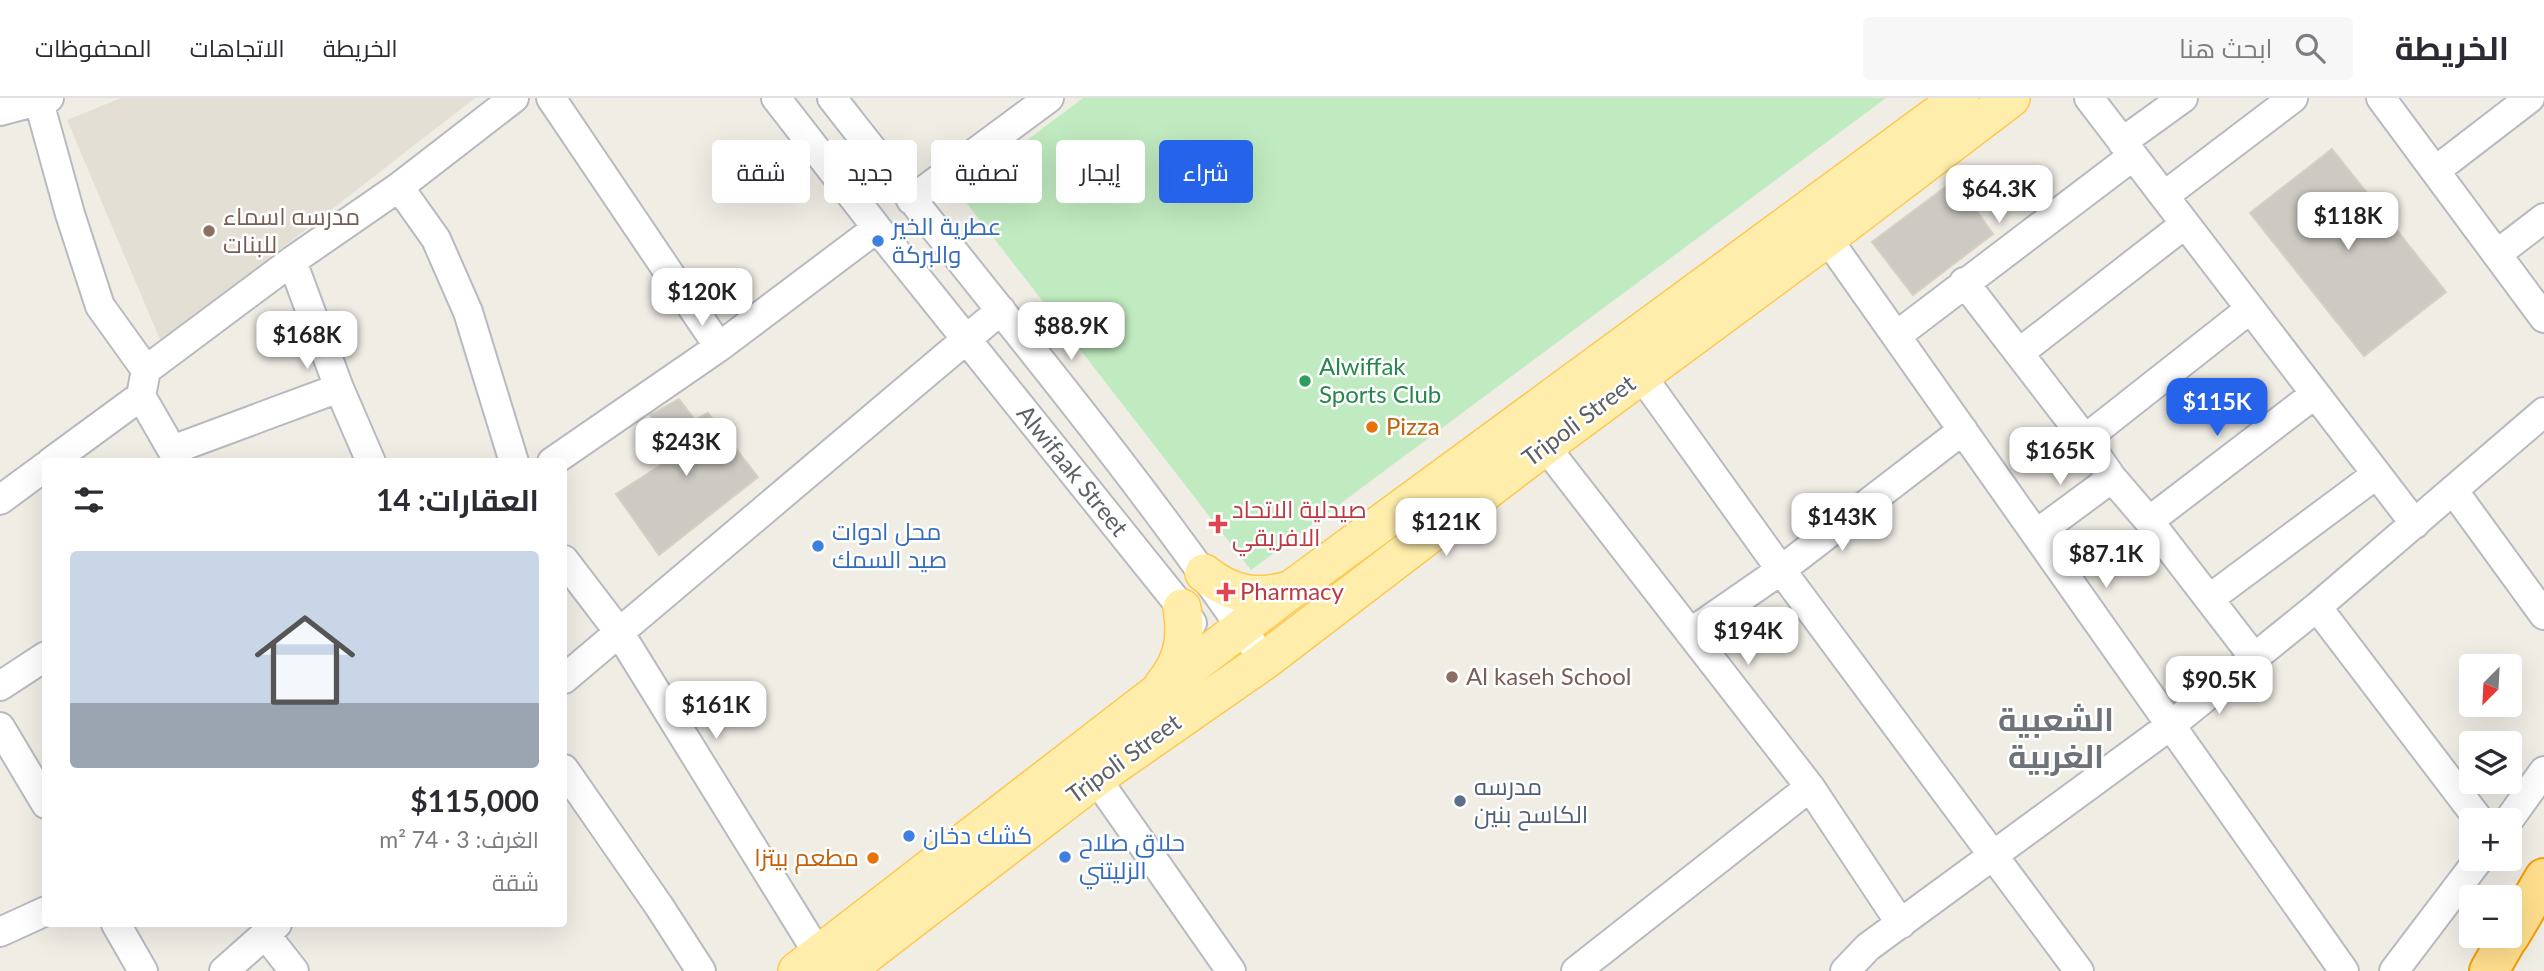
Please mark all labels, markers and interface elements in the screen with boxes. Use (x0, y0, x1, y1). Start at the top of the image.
search box (1863, 17, 2353, 80)
text: الخريطة (2395, 27, 2509, 67)
icon: search (2291, 29, 2329, 67)
text: ابحث هنا (2179, 32, 2273, 64)
text: المحفوظات (35, 33, 152, 62)
text: الاتجاهات (190, 33, 285, 62)
text: الخريطة (323, 33, 398, 62)
chip: شقة (712, 140, 810, 203)
chip: جديد (824, 140, 917, 203)
chip: تصفية (931, 140, 1042, 203)
chip: إيجار (1056, 140, 1145, 203)
chip: شراء (1159, 140, 1253, 203)
pin: $64.3K (1942, 166, 2056, 225)
text: $64.3K (1962, 174, 2036, 202)
pin: $118K (2299, 192, 2397, 252)
place label: مدرسه اسماء للبنات (223, 201, 360, 258)
text: $118K (2313, 201, 2383, 229)
place label: عطرية الخير والبركة (890, 211, 1002, 268)
marker: مدرسه اسماء للبنات (201, 223, 217, 239)
marker: عطرية الخير والبركة (870, 233, 886, 249)
pin: $120K (653, 268, 751, 328)
text: $120K (667, 277, 737, 305)
pin: $88.9K (1014, 302, 1128, 362)
text: $88.9K (1034, 311, 1108, 339)
pin: $168K (258, 312, 356, 371)
text: $168K (272, 320, 342, 348)
place label: Alwiffak Sports Club (1319, 351, 1441, 408)
street label: Tripoli Street (1516, 368, 1641, 472)
marker: Alwiffak Sports Club (1297, 373, 1313, 389)
pin: $115K (2168, 378, 2266, 438)
text: $115K (2182, 387, 2252, 415)
street label: Alwifaak Street (1011, 399, 1135, 542)
place label: Pizza (1386, 411, 1440, 440)
pin: $243K (637, 418, 735, 478)
marker: Pizza (1364, 419, 1380, 435)
text: $243K (651, 427, 721, 455)
pin: $165K (2011, 428, 2109, 487)
text: $165K (2025, 436, 2095, 464)
icon: filters (70, 481, 108, 519)
text: العقارات: 14 (376, 481, 539, 517)
place label: صيدلية الاتحاد الافريقي (1232, 494, 1367, 557)
pin: $143K (1793, 494, 1891, 553)
pin: $121K (1397, 498, 1495, 558)
text: $143K (1807, 502, 1877, 530)
text: $121K (1411, 507, 1481, 535)
place label: محل ادوات صيد السمك (832, 516, 947, 573)
marker: صيدلية الاتحاد الافريقي (1210, 516, 1226, 532)
pin: $87.1K (2049, 531, 2163, 590)
marker: محل ادوات صيد السمك (810, 538, 826, 554)
text: $87.1K (2069, 539, 2143, 567)
place label: Pharmacy (1240, 576, 1345, 605)
marker: Pharmacy (1218, 584, 1234, 600)
icon: home (242, 597, 368, 723)
pin: $194K (1699, 608, 1797, 667)
text: $194K (1713, 616, 1783, 644)
north arrow (2459, 654, 2522, 718)
map controls (2459, 654, 2522, 948)
pin: $90.5K (2162, 656, 2276, 716)
place label: Al kaseh School (1466, 661, 1631, 690)
text: $90.5K (2182, 665, 2256, 693)
marker: Al kaseh School (1444, 669, 1460, 685)
pin: $161K (667, 682, 765, 741)
text: $161K (681, 690, 751, 718)
district label: الشعبية الغربية (1998, 699, 2114, 776)
street label: Tripoli Street (1060, 706, 1186, 809)
button: layers (2459, 731, 2522, 794)
place label: مدرسه الكاسح بنين (1474, 771, 1588, 831)
text: $115,000 (410, 782, 539, 818)
marker: مدرسه الكاسح بنين (1452, 793, 1468, 809)
button: + (2459, 808, 2522, 871)
place label: كشك دخان (923, 820, 1032, 850)
text: الغرف: 3 · 74 m² (379, 825, 539, 853)
place label: حلاق صلاح الزليتني (1079, 827, 1185, 890)
marker: كشك دخان (901, 828, 917, 844)
place label: مطعم بيتزا (754, 842, 859, 874)
marker: حلاق صلاح الزليتني (1057, 849, 1073, 865)
marker: مطعم بيتزا (865, 850, 881, 866)
text: شقة (492, 868, 539, 896)
button: − (2459, 885, 2522, 948)

